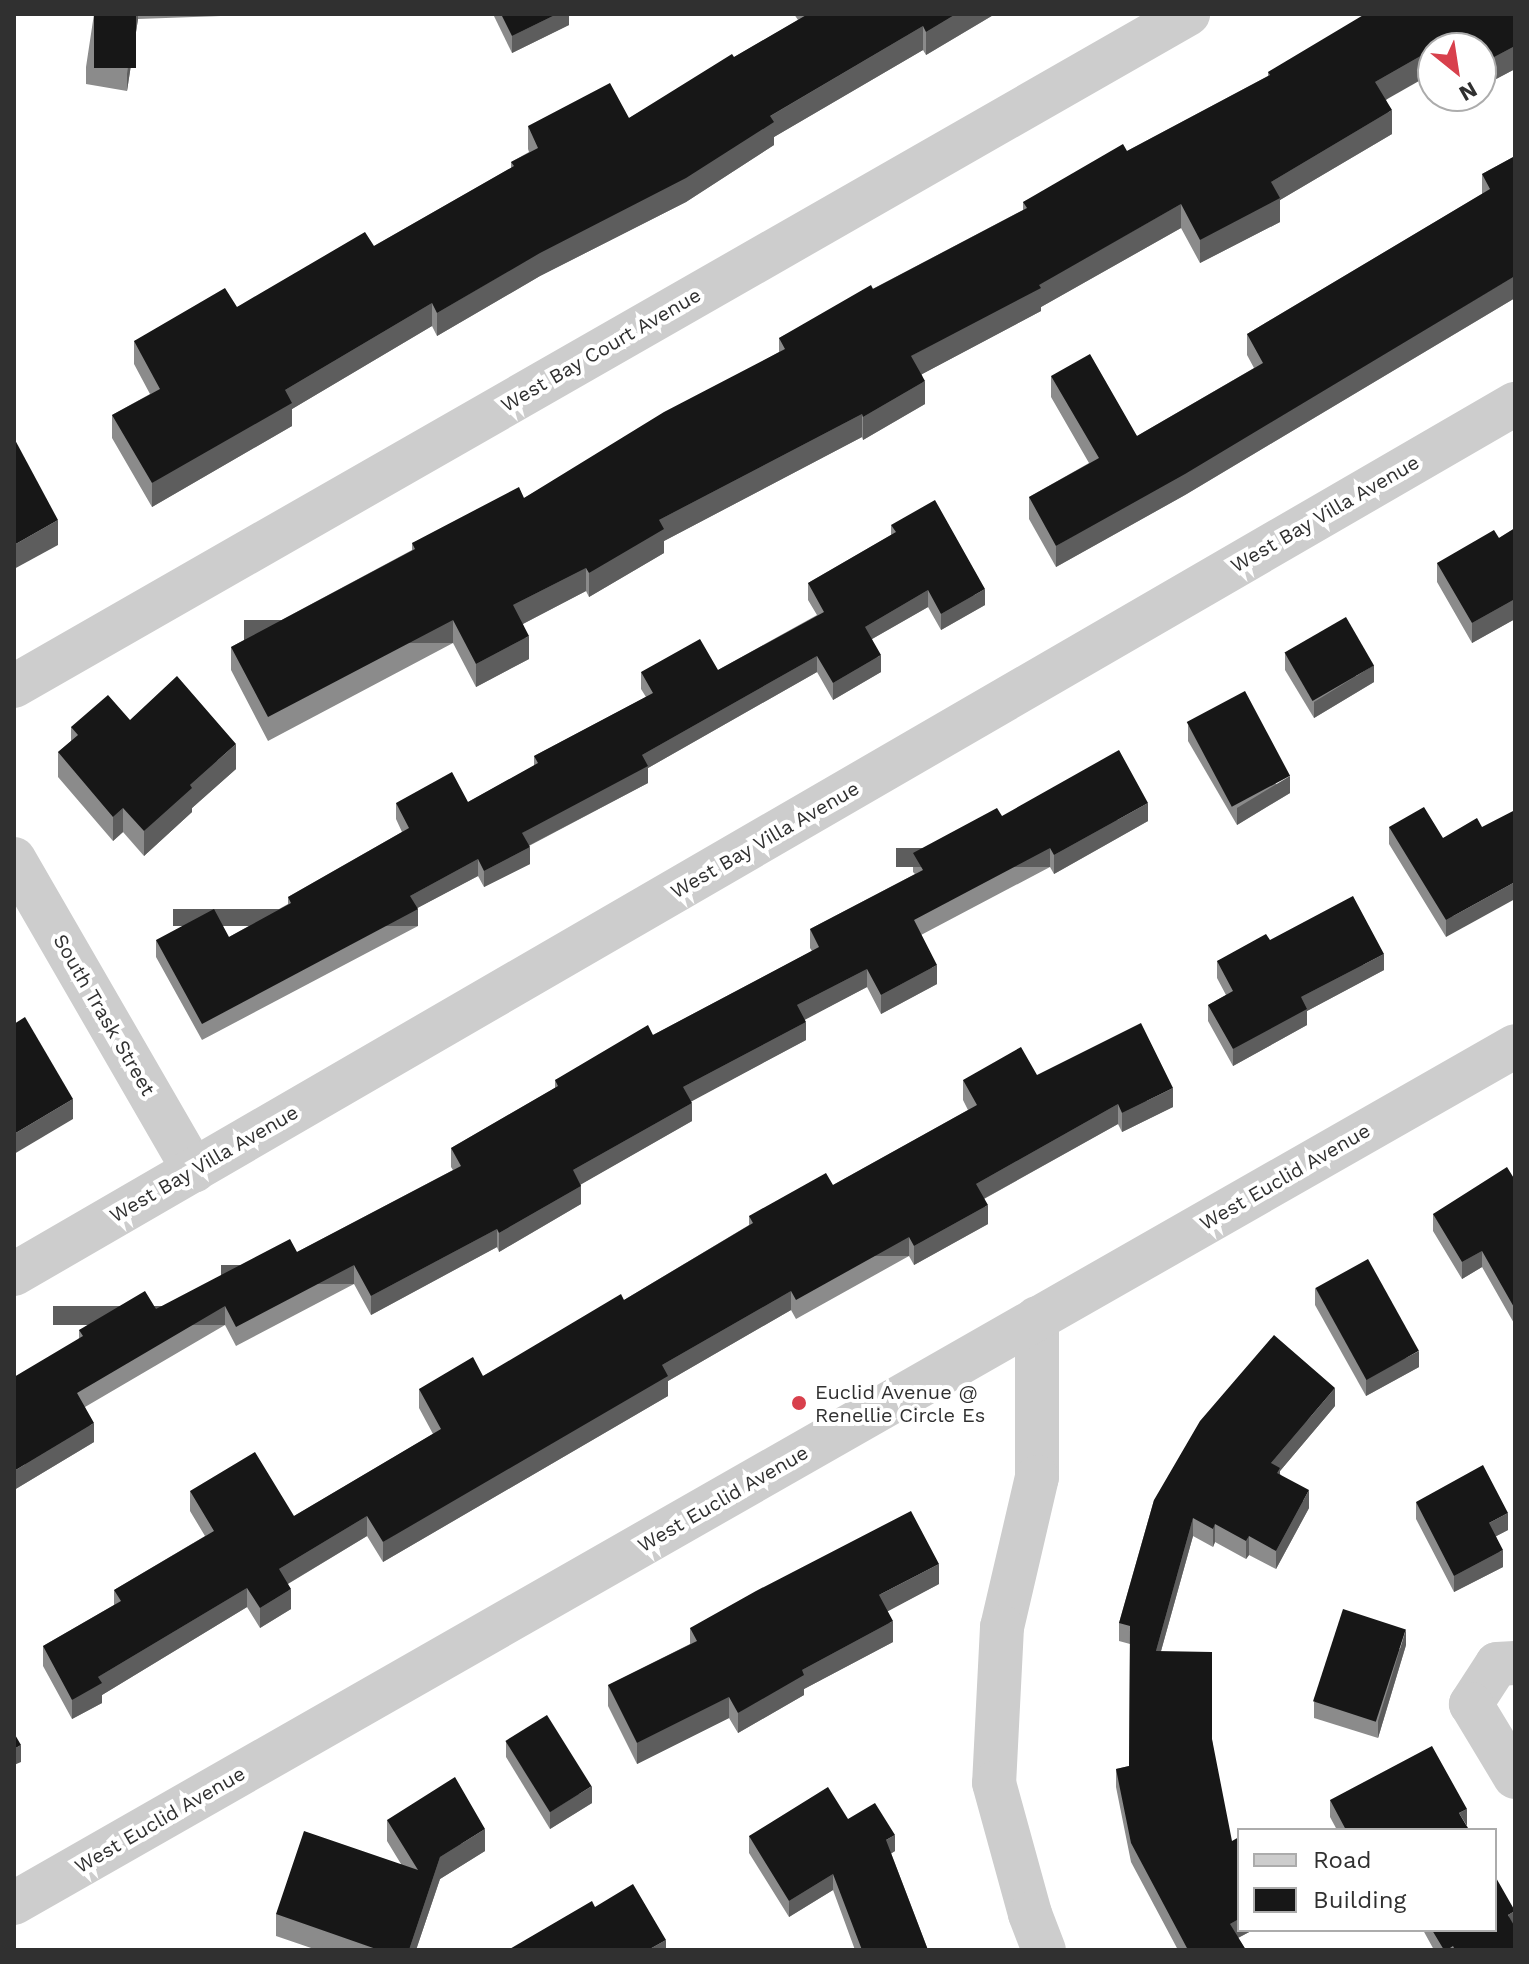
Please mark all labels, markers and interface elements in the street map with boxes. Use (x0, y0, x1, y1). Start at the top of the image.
north arrow (1417, 32, 1497, 112)
text: N (1455, 77, 1482, 106)
street label: West Bay Court Avenue (496, 283, 706, 417)
street label: West Bay Villa Avenue (1225, 450, 1425, 578)
street label: West Bay Villa Avenue (665, 776, 865, 904)
street label: South Trask Street (48, 930, 160, 1100)
street label: West Bay Villa Avenue (104, 1100, 304, 1228)
street label: West Euclid Avenue (1195, 1118, 1375, 1236)
place label: Euclid Avenue @ Renellie Circle Es (815, 1380, 985, 1427)
marker: Euclid Avenue @ Renellie Circle Es (790, 1394, 808, 1412)
street label: West Euclid Avenue (633, 1440, 813, 1558)
street label: West Euclid Avenue (70, 1761, 250, 1879)
legend (1237, 1828, 1497, 1932)
text: Road (1313, 1846, 1372, 1874)
text: Building (1313, 1886, 1406, 1914)

